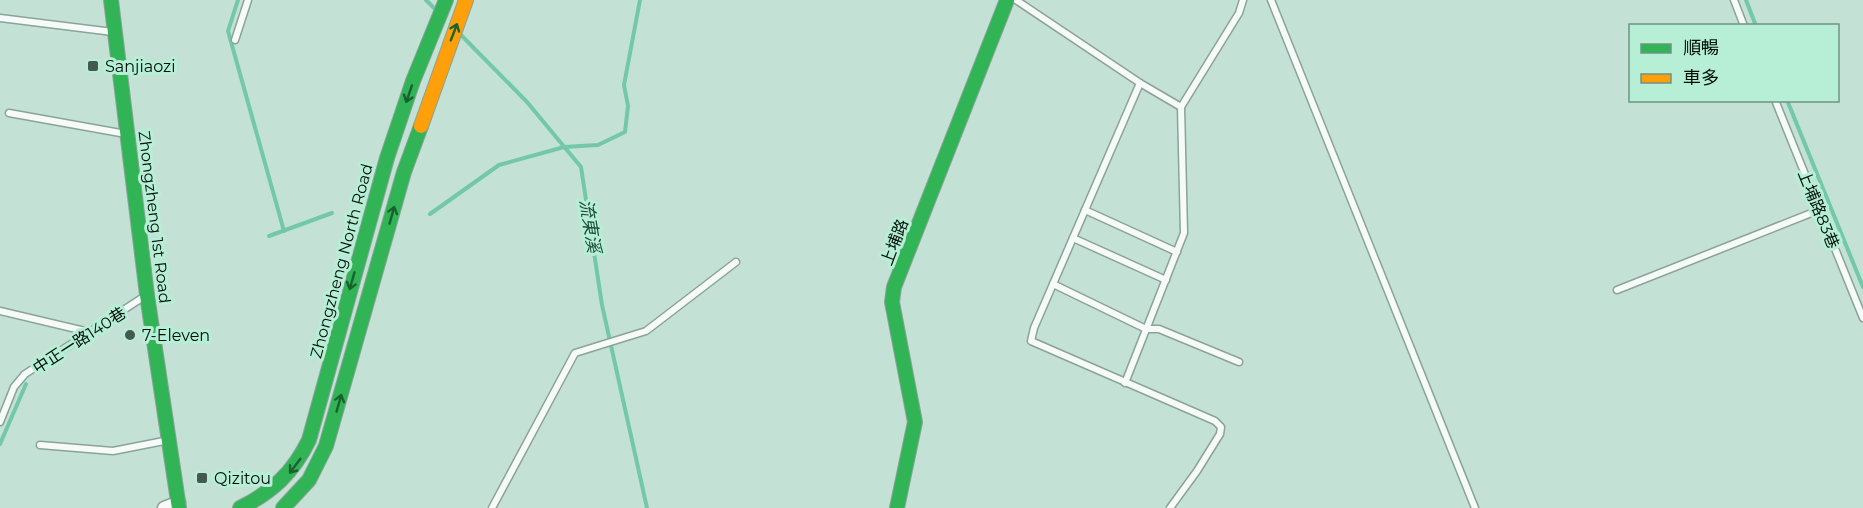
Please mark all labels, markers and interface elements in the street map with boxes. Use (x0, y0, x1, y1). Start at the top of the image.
one-way arrow (449, 23, 460, 42)
legend (1629, 24, 1839, 102)
text: 順暢 (1683, 37, 1719, 59)
place label: Sanjiaozi (105, 57, 176, 76)
marker: Sanjiaozi (86, 59, 100, 73)
text: 車多 (1683, 67, 1719, 89)
one-way arrow (402, 84, 413, 103)
street label: Zhongzheng 1st Road (134, 130, 175, 304)
street label: Zhongzheng North Road (306, 162, 377, 361)
street label: 上埔路83巷 (1794, 167, 1843, 251)
water label: 流東溪 (575, 198, 606, 257)
one-way arrow (387, 206, 398, 225)
street label: 上埔路 (877, 216, 912, 268)
one-way arrow (346, 271, 357, 290)
street label: 中正一路140巷 (29, 303, 129, 378)
place label: 7-Eleven (142, 326, 210, 345)
marker: 7-Eleven (123, 328, 137, 342)
one-way arrow (334, 394, 345, 413)
one-way arrow (289, 458, 302, 474)
place label: Qizitou (214, 469, 271, 488)
marker: Qizitou (195, 471, 209, 485)

